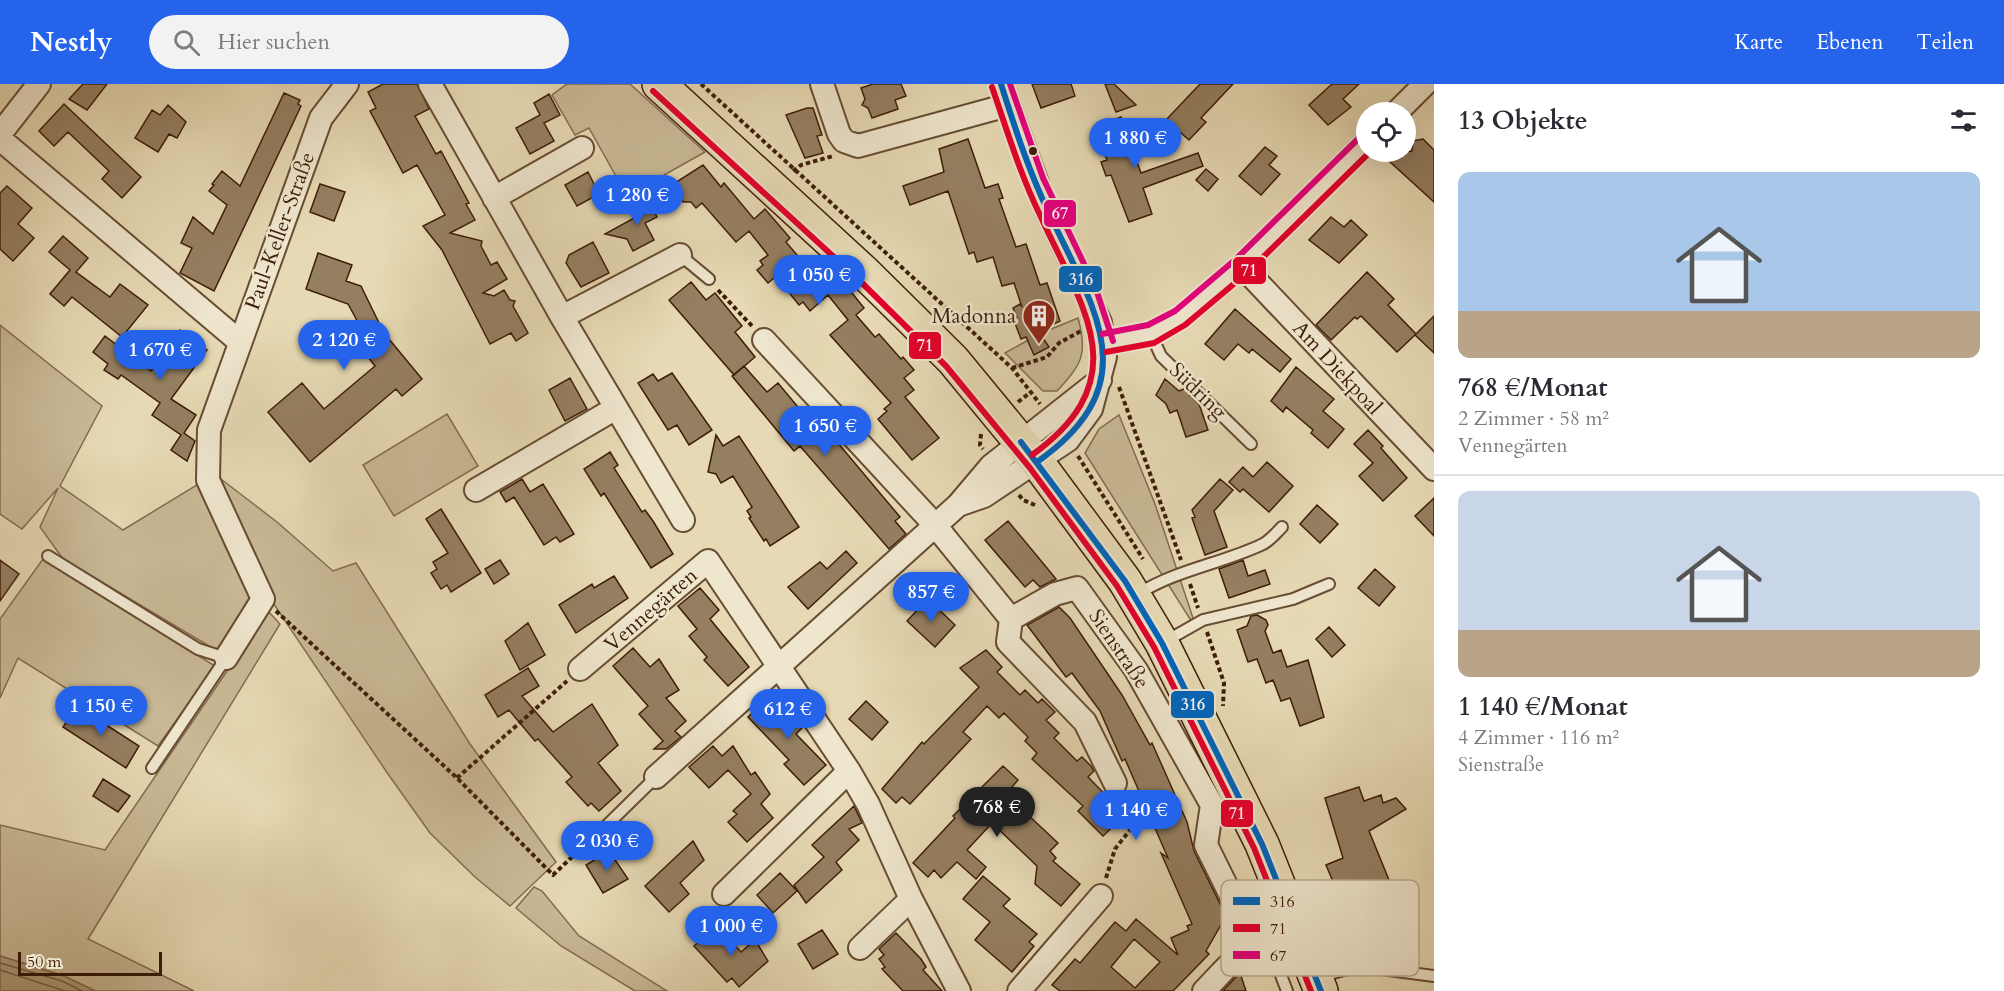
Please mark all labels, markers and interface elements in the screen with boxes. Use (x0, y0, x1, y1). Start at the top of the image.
search box (149, 15, 569, 69)
text: Nestly (30, 23, 113, 61)
icon: search (170, 26, 203, 59)
text: Hier suchen (218, 27, 330, 57)
text: Karte (1735, 28, 1783, 57)
text: Ebenen (1816, 28, 1883, 57)
text: Teilen (1916, 28, 1974, 57)
map controls (1356, 102, 1416, 162)
button: locate (1356, 102, 1416, 162)
text: 13 Objekte (1458, 103, 1588, 138)
icon: filters (1947, 104, 1980, 137)
pin: 1 880 € (1080, 118, 1190, 169)
text: 1 880 € (1103, 124, 1167, 151)
unlabelled marker (1027, 145, 1039, 157)
street label: Paul-Keller-Straße (238, 148, 322, 314)
pin: 1 280 € (582, 175, 692, 226)
text: 1 280 € (605, 181, 669, 208)
line badge: 67 (1043, 199, 1077, 228)
text: 67 (1052, 203, 1068, 225)
icon: home (1665, 211, 1773, 319)
pin: 1 050 € (764, 255, 874, 306)
line badge: 71 (1232, 256, 1267, 285)
text: 71 (1241, 260, 1257, 282)
text: 1 050 € (787, 261, 851, 288)
line badge: 316 (1058, 265, 1103, 293)
text: 316 (1069, 269, 1093, 291)
building icon: Madonna (1021, 298, 1057, 345)
place label: Madonna (932, 302, 1016, 331)
street label: Am Diekpoal (1286, 315, 1388, 421)
pin: 2 120 € (289, 320, 399, 371)
text: 2 120 € (312, 326, 376, 353)
pin: 1 670 € (105, 330, 215, 381)
line badge: 71 (908, 331, 942, 360)
text: 71 (917, 335, 933, 357)
text: 1 670 € (128, 336, 192, 363)
street label: Südring (1163, 356, 1234, 426)
text: 768 €/Monat (1458, 370, 1607, 405)
text: 2 Zimmer · 58 m² (1458, 405, 1609, 432)
pin: 1 650 € (770, 406, 880, 457)
text: 1 650 € (793, 412, 857, 439)
text: Vennegärten (1458, 432, 1568, 459)
icon: home (1665, 530, 1773, 638)
street label: Vennegärten (598, 561, 704, 659)
pin: 857 € (889, 572, 973, 623)
text: 857 € (907, 578, 955, 605)
street label: Sienstraße (1082, 603, 1156, 695)
pin: 1 150 € (46, 686, 156, 737)
pin: 612 € (746, 689, 830, 740)
text: 1 140 €/Monat (1458, 689, 1628, 724)
line badge: 316 (1170, 690, 1215, 719)
text: 1 150 € (69, 692, 133, 719)
text: 316 (1181, 694, 1205, 716)
text: 612 € (764, 695, 812, 722)
text: 4 Zimmer · 116 m² (1458, 724, 1619, 751)
text: Sienstraße (1458, 751, 1544, 778)
pin: 768 € (955, 787, 1039, 838)
pin: 1 140 € (1081, 790, 1191, 841)
text: 768 € (973, 793, 1021, 820)
text: 1 140 € (1104, 796, 1168, 823)
line badge: 71 (1220, 799, 1254, 828)
text: 71 (1229, 803, 1245, 825)
pin: 2 030 € (552, 821, 662, 872)
text: 2 030 € (575, 827, 639, 854)
legend (1221, 880, 1419, 976)
text: 316 (1270, 891, 1295, 913)
pin: 1 000 € (676, 906, 786, 957)
text: 1 000 € (699, 912, 763, 939)
text: 71 (1270, 918, 1286, 940)
text: 67 (1270, 945, 1286, 967)
scale bar (18, 949, 162, 976)
text: 50 m (27, 951, 61, 973)

